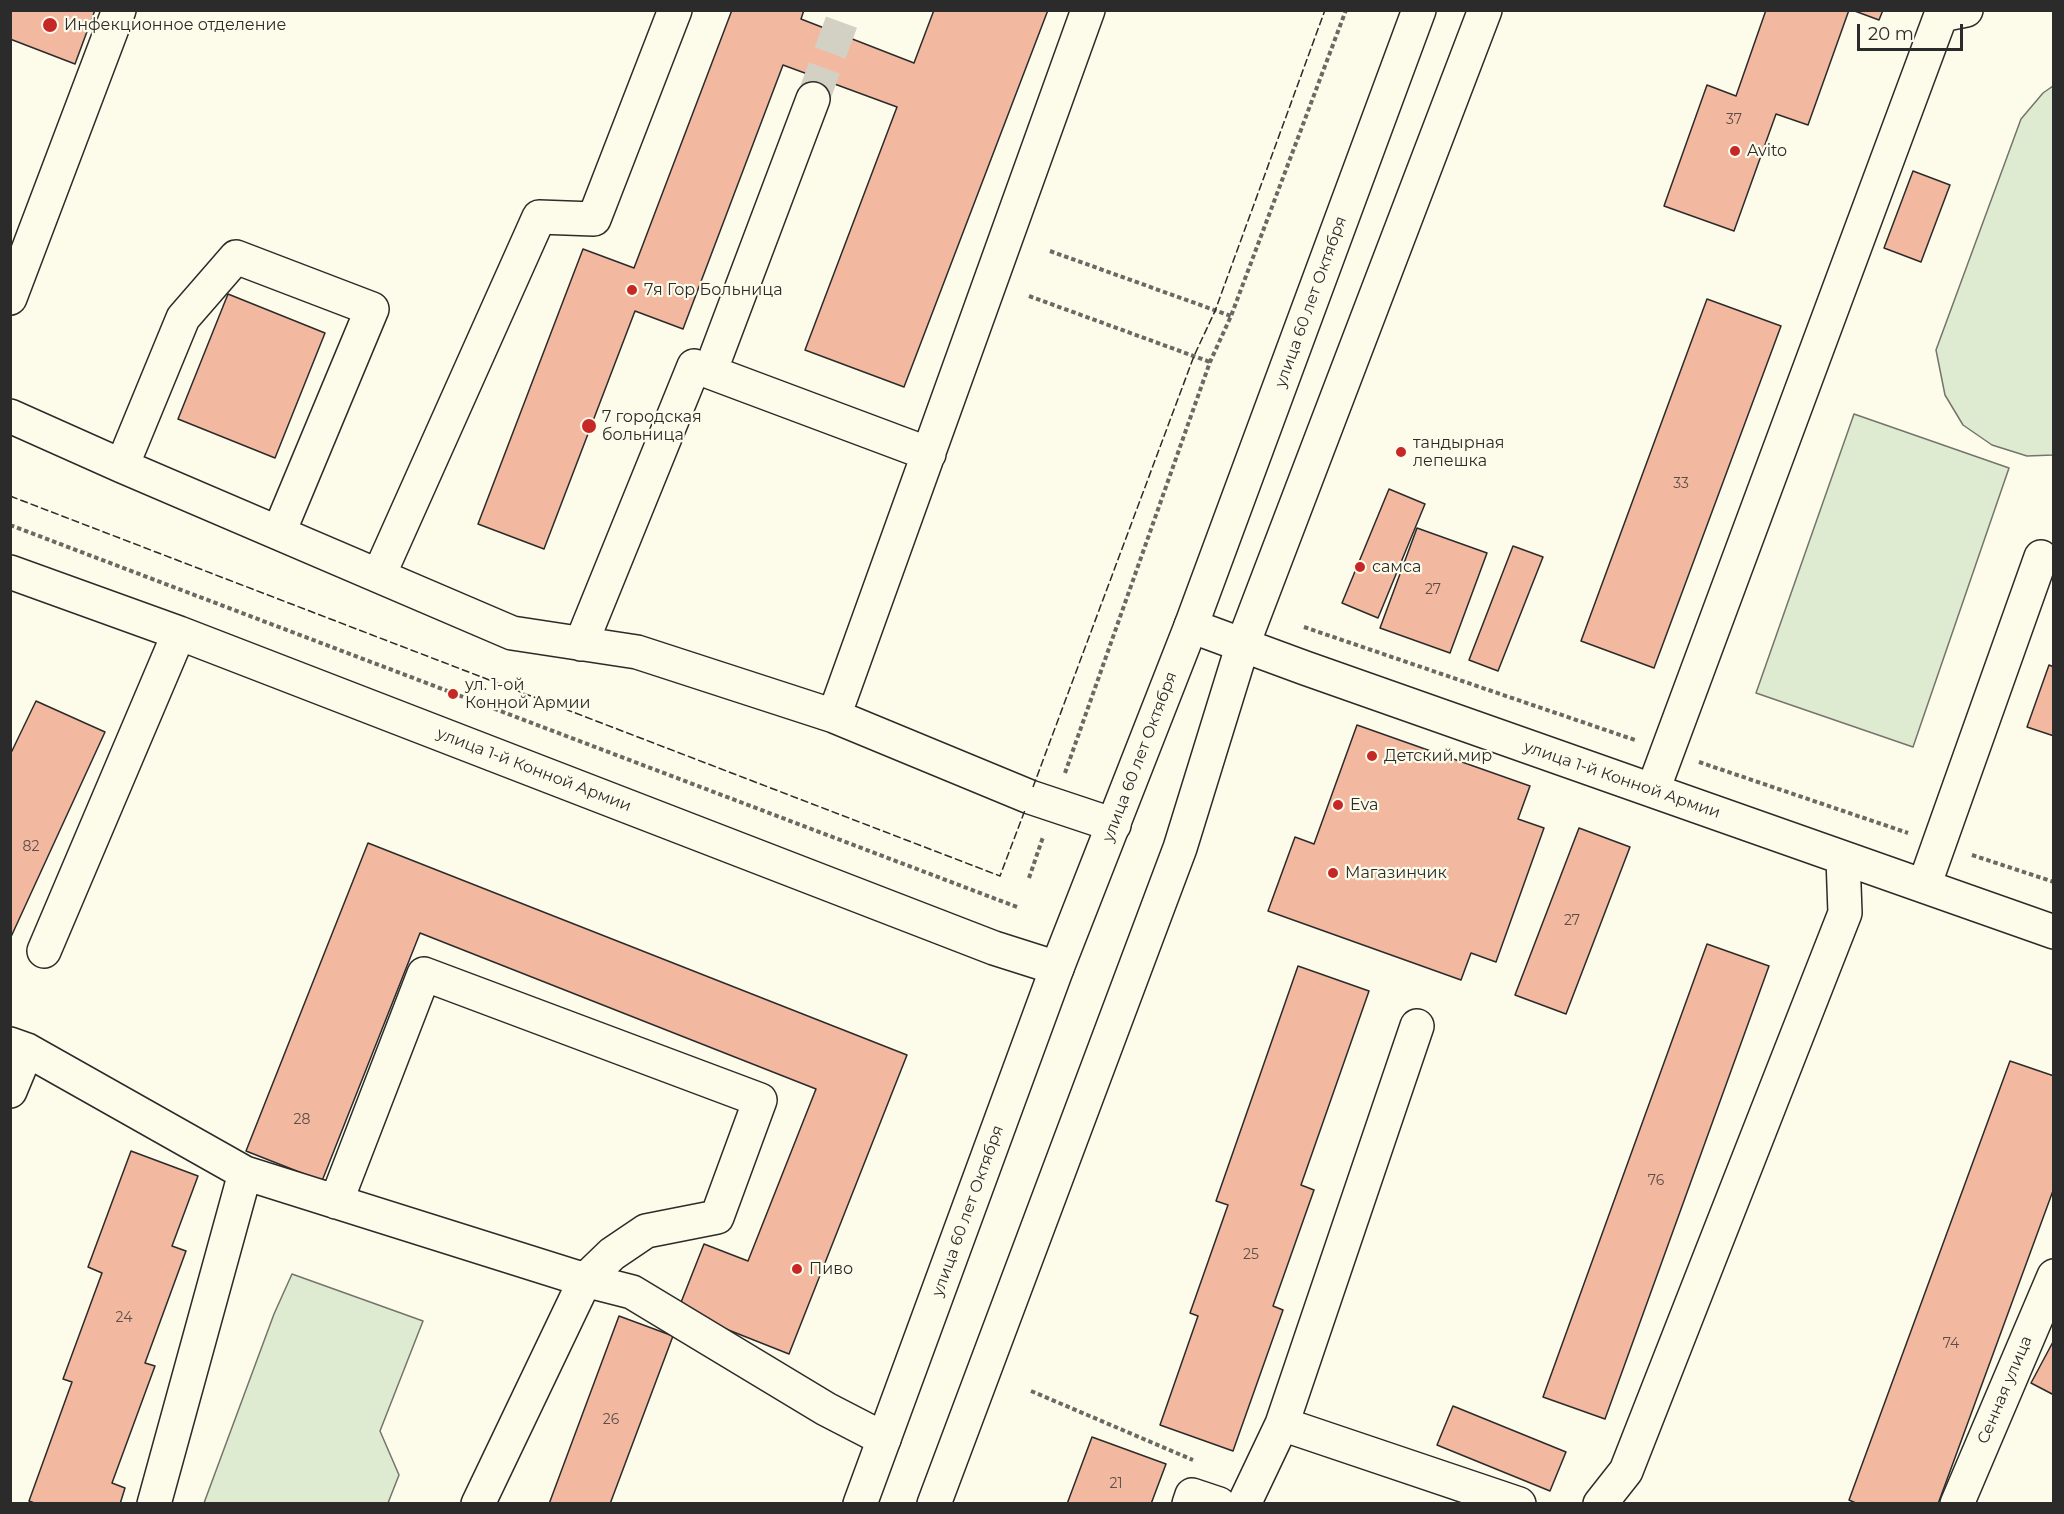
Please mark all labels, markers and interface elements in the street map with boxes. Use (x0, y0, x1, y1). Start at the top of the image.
scale bar (1860, 12, 1966, 50)
place label: Инфекционное отделение (64, 15, 286, 35)
marker: Инфекционное отделение (41, 16, 59, 34)
text: 20 m (1868, 23, 1914, 45)
house number: 37 (1726, 112, 1742, 128)
place label: Avito (1747, 141, 1787, 161)
marker: Avito (1728, 144, 1742, 158)
street label: улица 60 лет Октября (1271, 214, 1351, 390)
place label: 7я Гор Больница (644, 280, 782, 300)
marker: 7я Гор Больница (625, 283, 639, 297)
place label: 7 городская больница (602, 407, 702, 445)
marker: 7 городская больница (580, 417, 598, 435)
place label: тандырная лепешка (1413, 433, 1504, 471)
marker: тандырная лепешка (1394, 445, 1408, 459)
house number: 33 (1673, 476, 1689, 492)
place label: самса (1372, 557, 1421, 577)
marker: самса (1353, 560, 1367, 574)
house number: 27 (1425, 582, 1441, 598)
street label: улица 60 лет Октября (1099, 669, 1181, 845)
place label: ул. 1-ой Конной Армии (465, 675, 590, 713)
marker: ул. 1-ой Конной Армии (446, 687, 460, 701)
street label: улица 1-й Конной Армии (434, 724, 634, 816)
street label: улица 1-й Конной Армии (1521, 737, 1723, 823)
place label: Детский мир (1384, 746, 1492, 766)
marker: Детский мир (1365, 749, 1379, 763)
place label: Eva (1350, 795, 1378, 815)
marker: Eva (1331, 798, 1345, 812)
house number: 82 (23, 839, 39, 855)
place label: Магазинчик (1345, 863, 1447, 883)
marker: Магазинчик (1326, 866, 1340, 880)
house number: 27 (1564, 913, 1580, 929)
house number: 28 (294, 1112, 310, 1128)
street label: улица 60 лет Октября (928, 1123, 1008, 1299)
house number: 76 (1648, 1173, 1664, 1189)
house number: 25 (1243, 1247, 1259, 1263)
place label: Пиво (809, 1259, 853, 1279)
marker: Пиво (790, 1262, 804, 1276)
house number: 24 (116, 1310, 132, 1326)
street label: Сенная улица (1974, 1333, 2036, 1447)
house number: 74 (1943, 1336, 1959, 1352)
house number: 26 (603, 1412, 619, 1428)
house number: 21 (1109, 1476, 1123, 1492)

